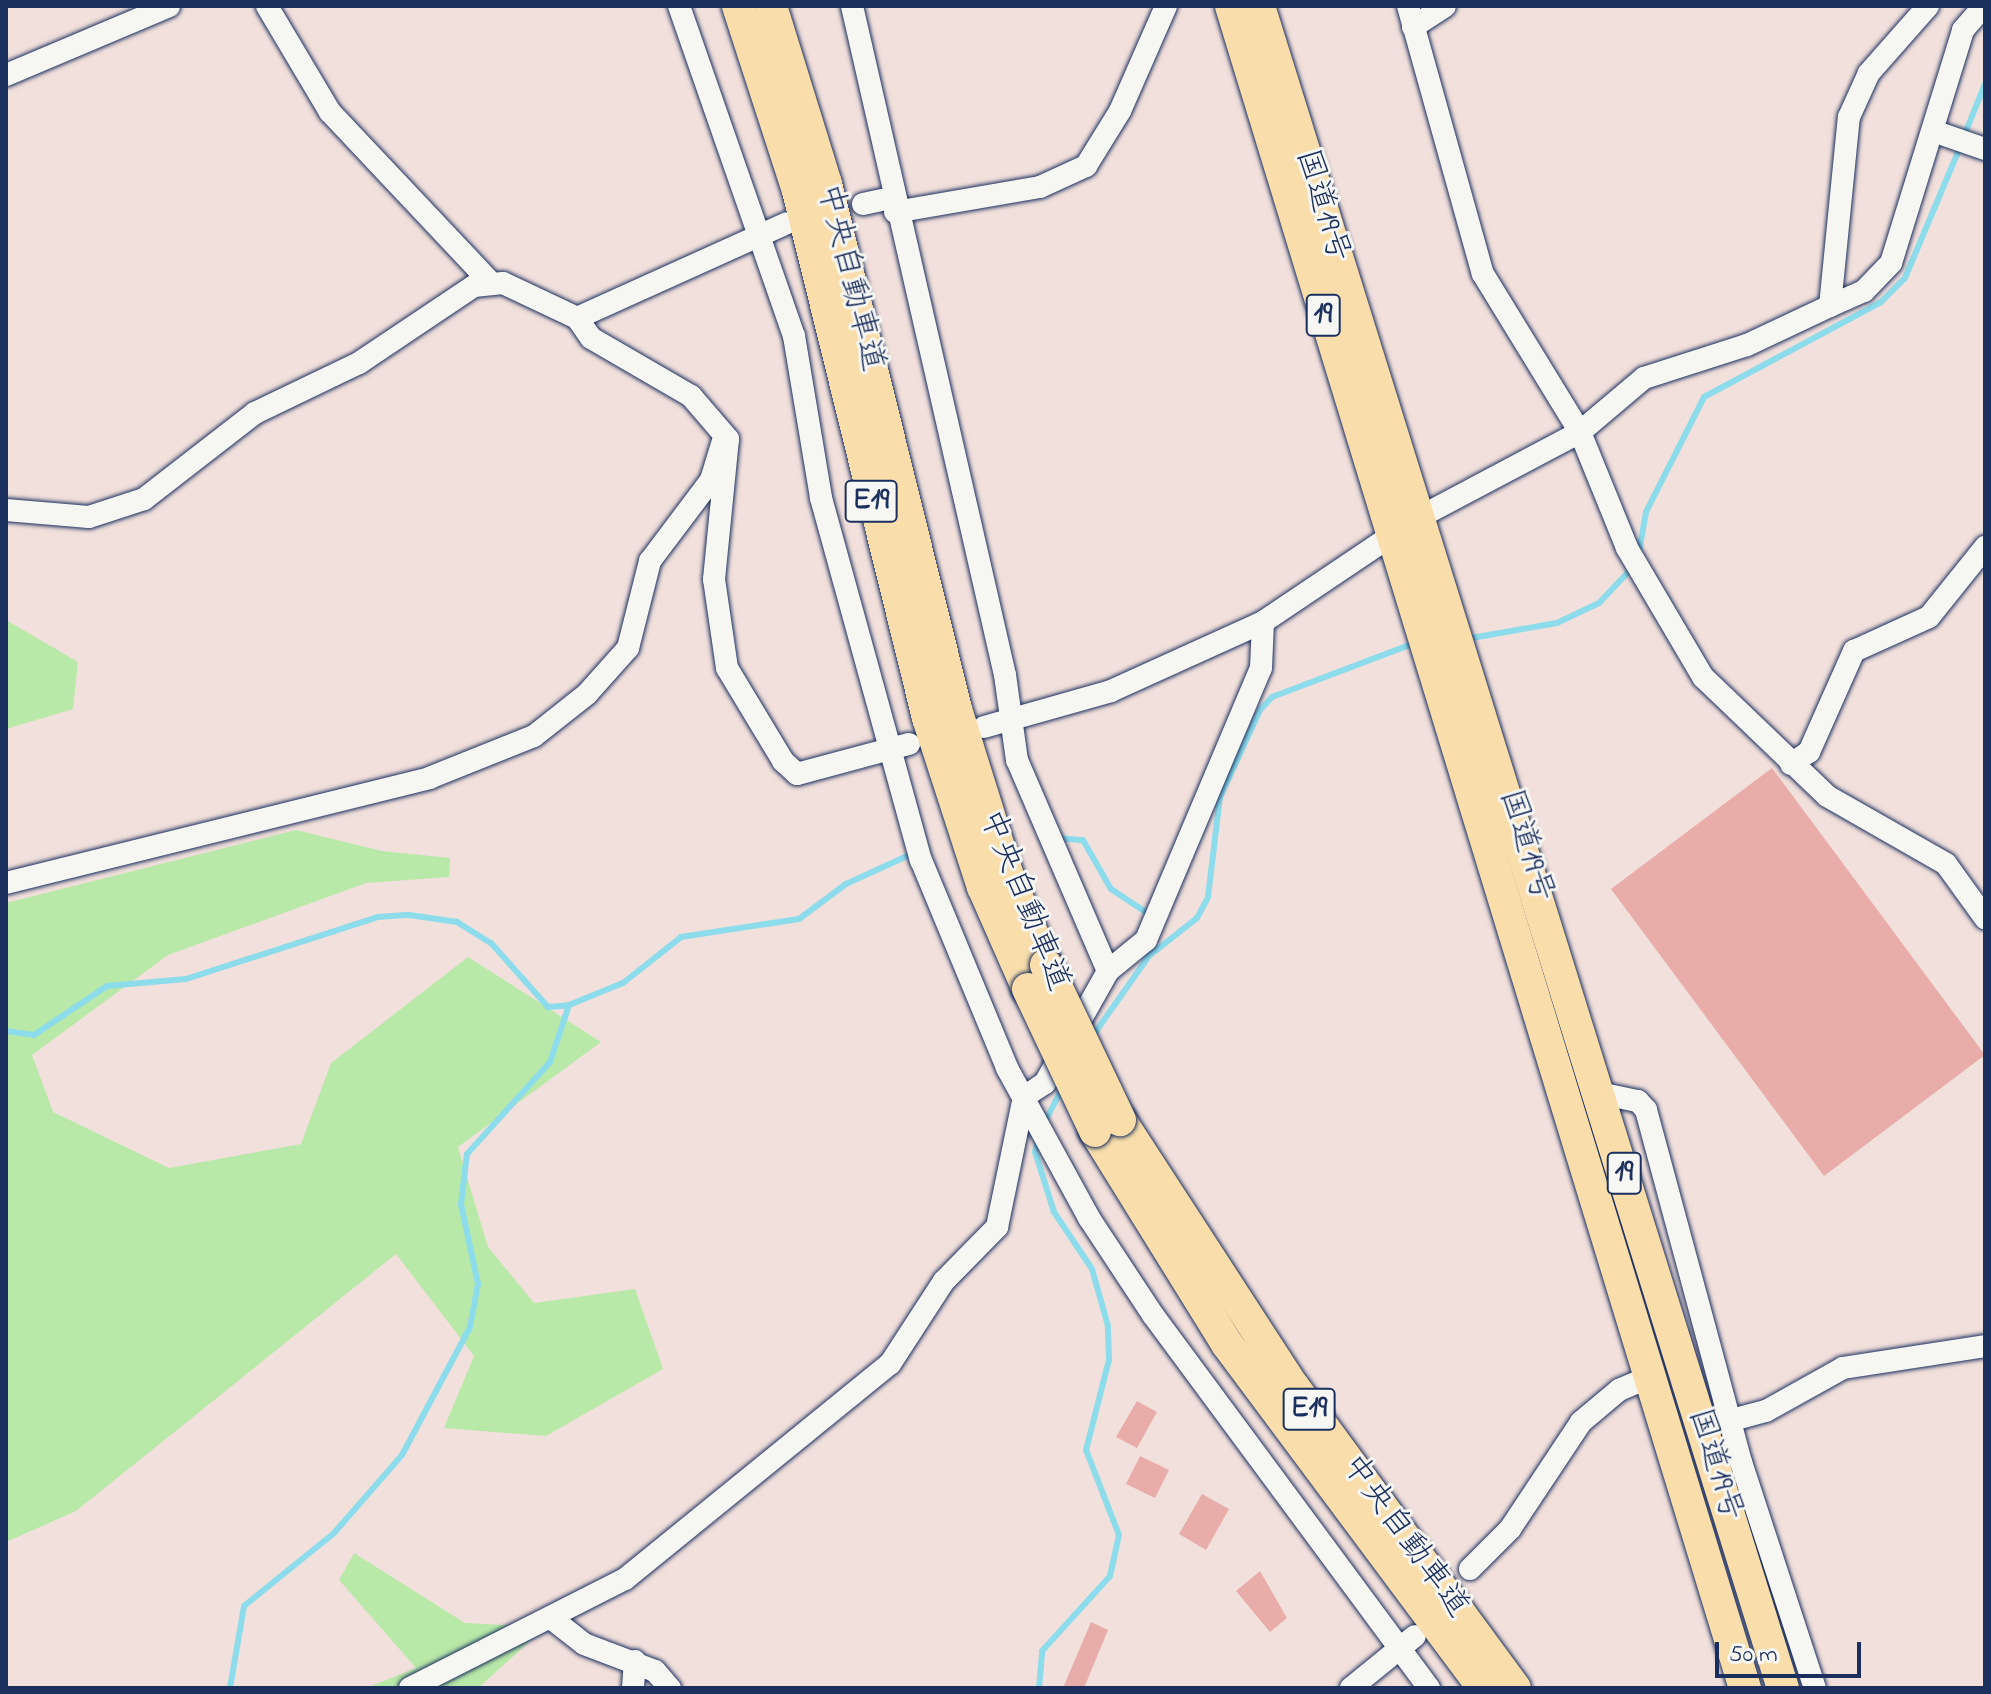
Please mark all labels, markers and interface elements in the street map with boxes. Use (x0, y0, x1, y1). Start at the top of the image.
street label: 国道19号 (1286, 145, 1356, 267)
street label: 中央自動車道 (807, 180, 891, 376)
road number: 19 (1305, 289, 1341, 341)
road number: E19 (843, 475, 899, 527)
street label: 国道19号 (1490, 785, 1560, 907)
street label: 中央自動車道 (969, 805, 1077, 997)
road number: 19 (1606, 1147, 1642, 1199)
road number: E19 (1281, 1383, 1337, 1435)
street label: 国道19号 (1679, 1404, 1749, 1526)
street label: 中央自動車道 (1332, 1448, 1476, 1626)
scale bar (1719, 1626, 1865, 1676)
text: 50 m (1729, 1638, 1778, 1673)

